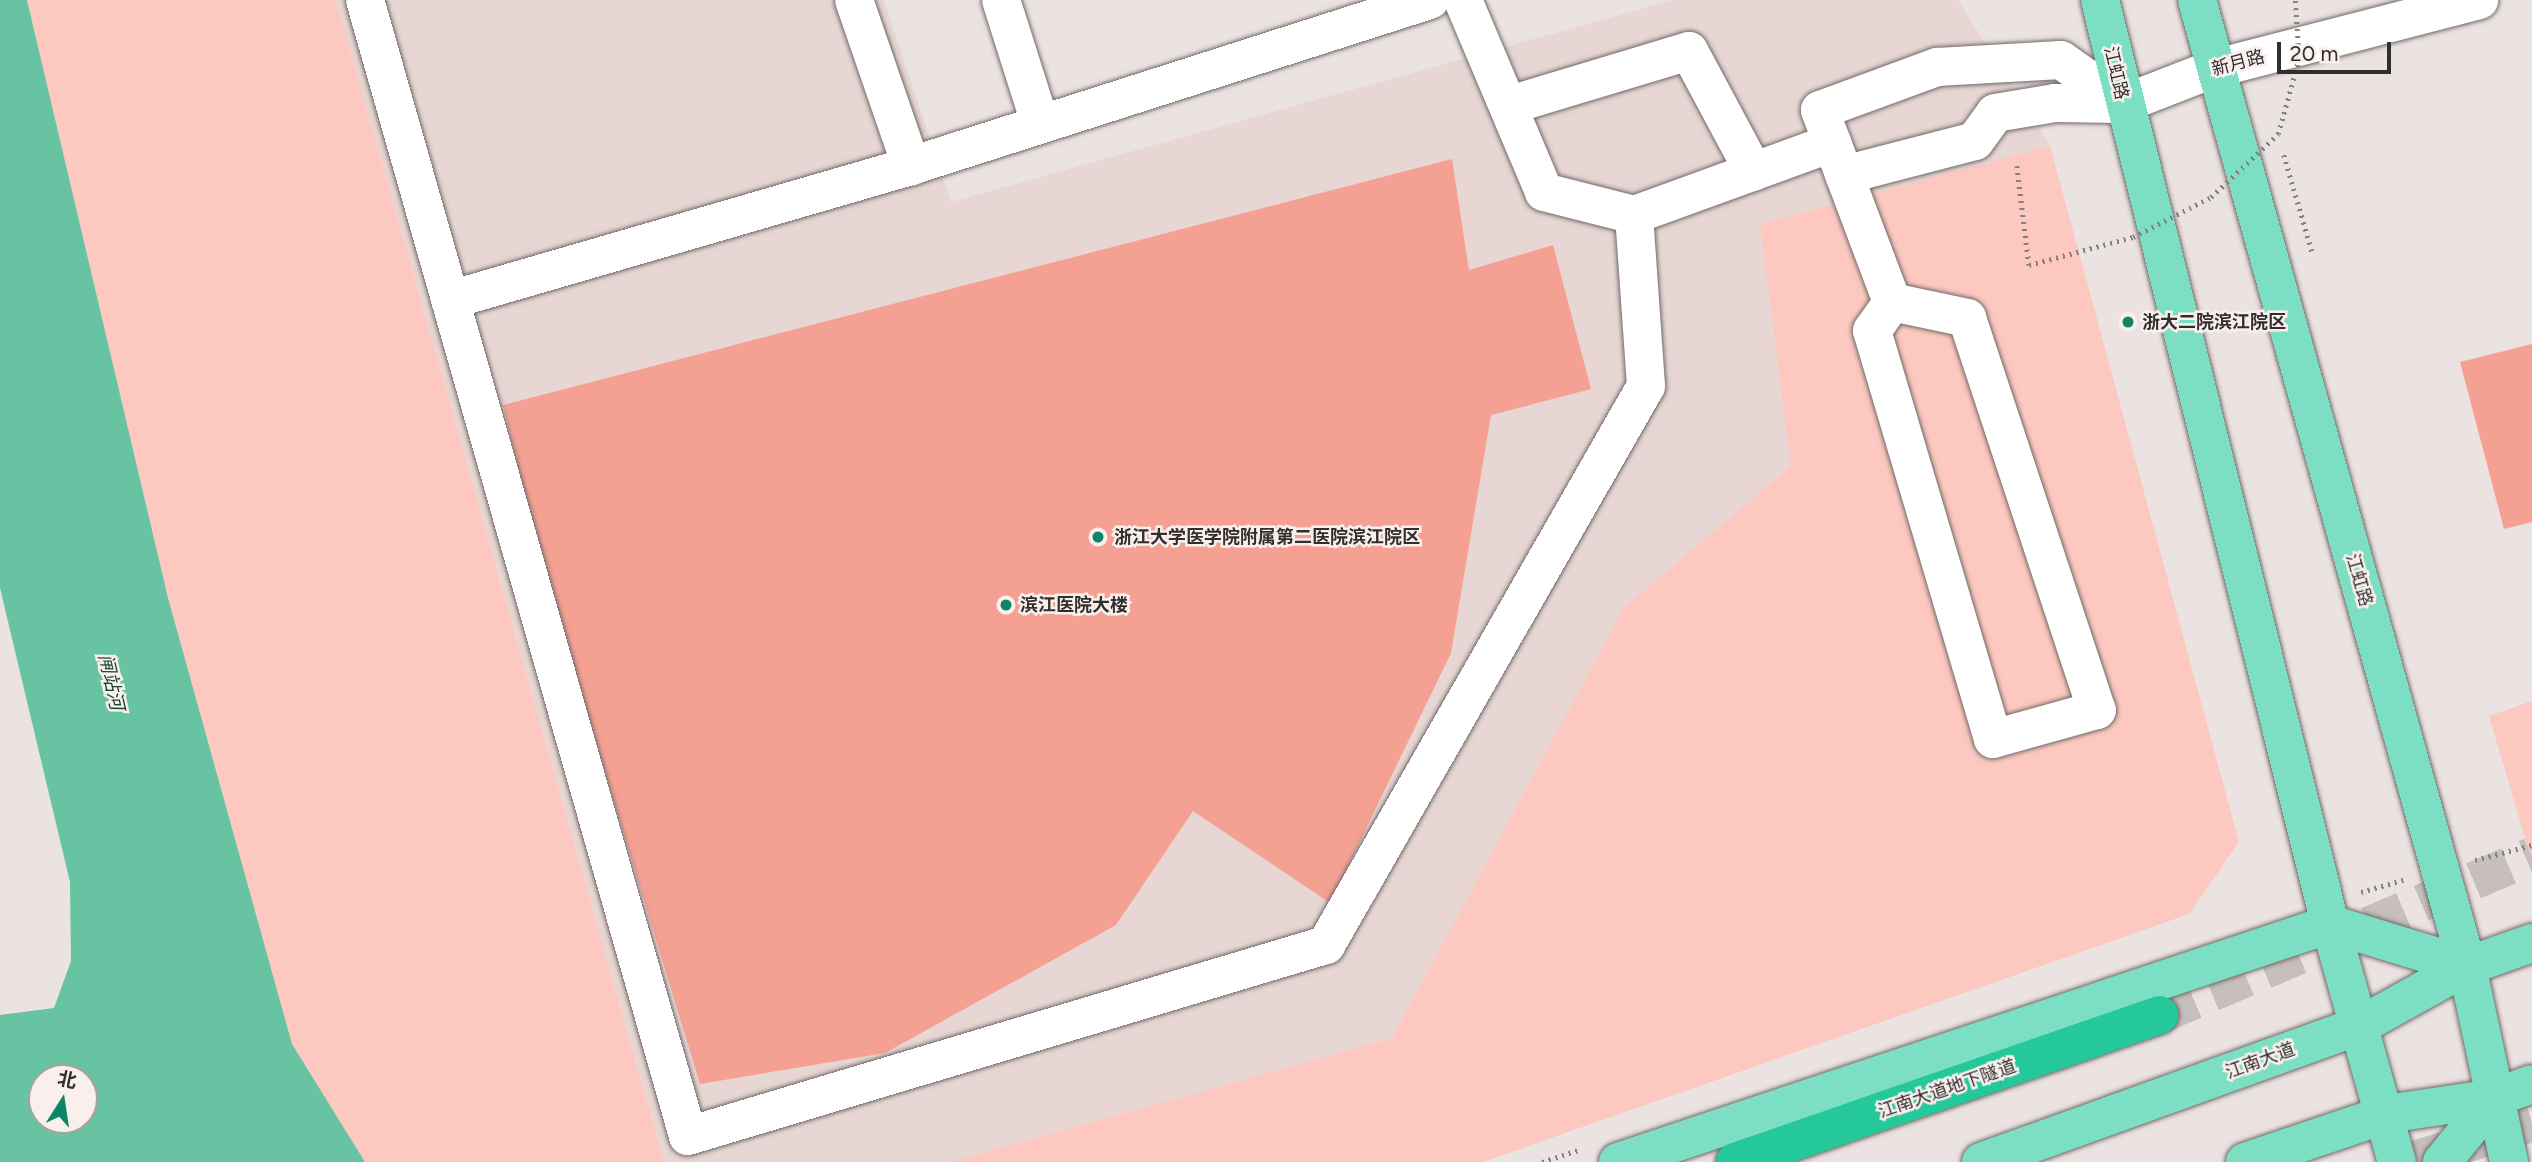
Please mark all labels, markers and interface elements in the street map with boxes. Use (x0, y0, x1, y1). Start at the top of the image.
scale bar (2280, 28, 2394, 72)
text: 20 m (2290, 41, 2338, 66)
street label: 江虹路 (2099, 44, 2133, 102)
street label: 新月路 (2209, 46, 2267, 80)
place label: 浙大二院滨江院区 (2142, 311, 2286, 333)
marker: 浙大二院滨江院区 (2120, 314, 2136, 330)
place label: 浙江大学医学院附属第二医院滨江院区 (1114, 526, 1420, 548)
marker: 浙江大学医学院附属第二医院滨江院区 (1088, 527, 1108, 547)
street label: 江虹路 (2341, 551, 2377, 609)
place label: 滨江医院大楼 (1020, 594, 1128, 616)
marker: 滨江医院大楼 (998, 597, 1014, 613)
water label: 闸站河 (93, 652, 129, 712)
street label: 江南大道 (2222, 1039, 2298, 1083)
street label: 江南大道地下隧道 (1875, 1055, 2019, 1123)
north arrow (28, 1064, 98, 1134)
text: 北 (55, 1067, 79, 1093)

